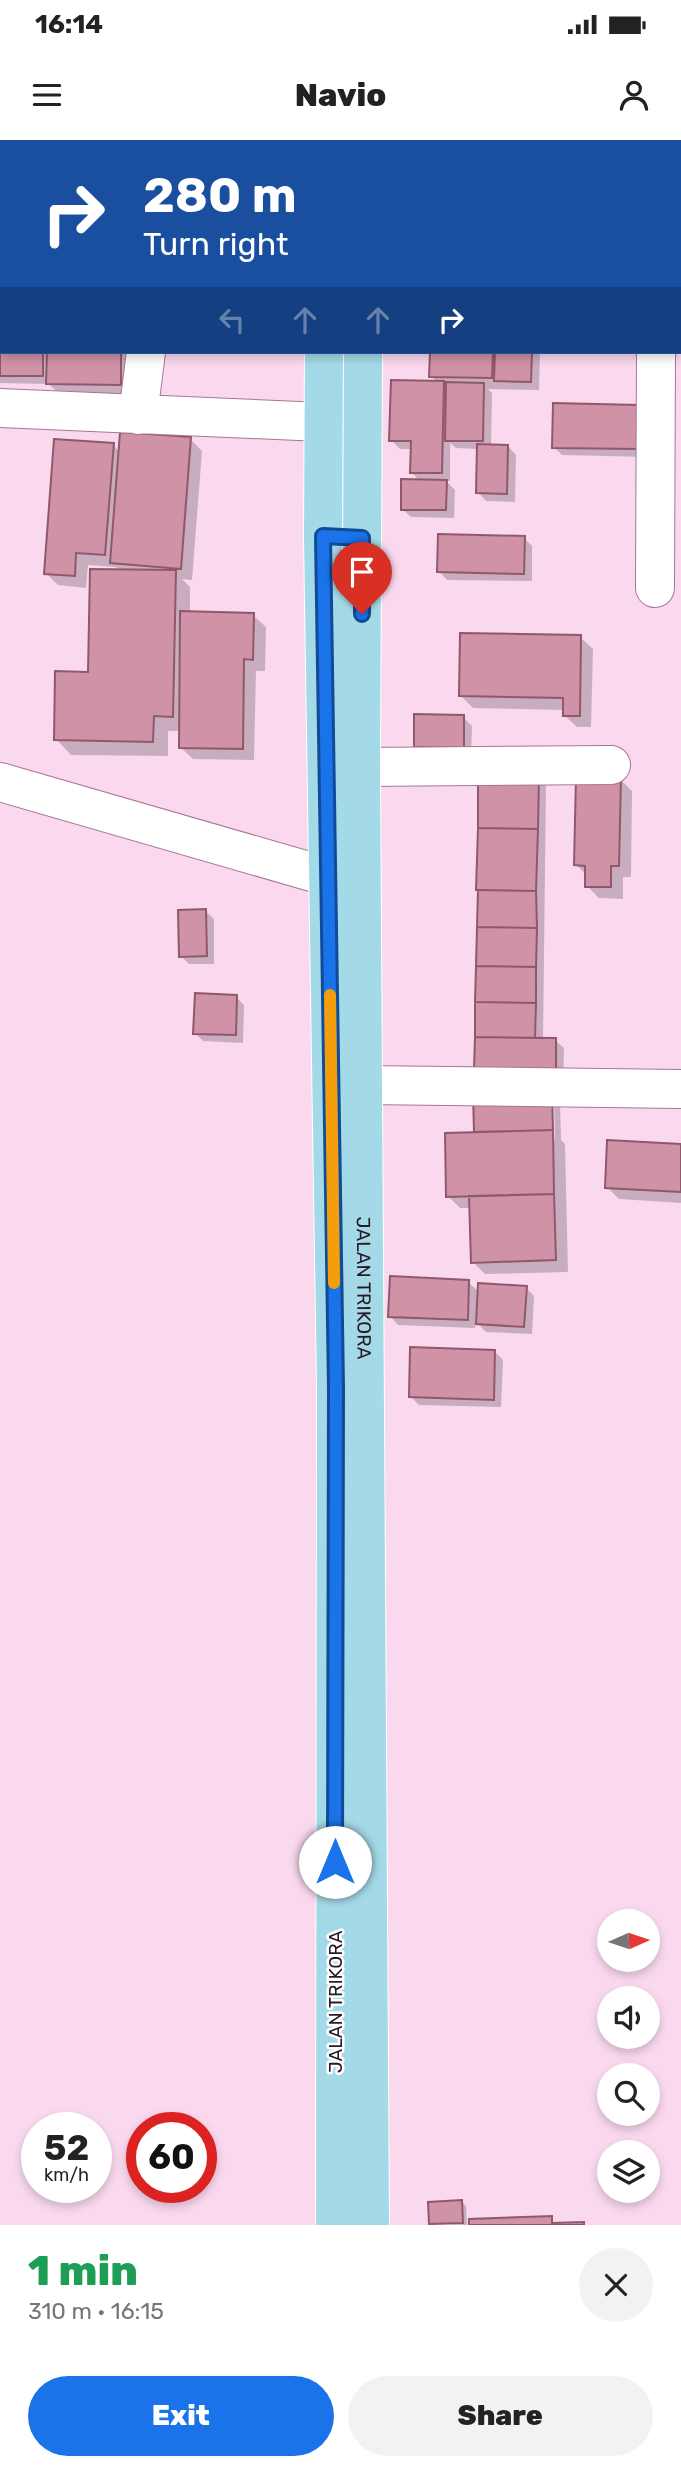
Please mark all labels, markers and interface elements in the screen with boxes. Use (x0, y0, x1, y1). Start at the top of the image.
text: 16:14 (35, 9, 103, 40)
icon: menu (28, 76, 66, 114)
text: Navio (295, 76, 386, 114)
icon: person (615, 76, 653, 114)
text: 280 m (143, 166, 297, 224)
icon: right (28, 168, 119, 259)
text: Turn right (143, 225, 288, 263)
icon: left (213, 301, 251, 339)
icon: ahead (286, 301, 324, 339)
icon: ahead (359, 301, 397, 339)
icon: right (432, 301, 470, 339)
pin (332, 542, 392, 614)
icon: arrive (343, 553, 381, 591)
street label: JALAN TRIKORA (352, 1217, 376, 1360)
position arrow (298, 1825, 372, 1899)
north arrow (597, 1909, 660, 1972)
map controls (597, 1909, 660, 2203)
street label: JALAN TRIKORA (324, 1930, 347, 2073)
button: sound (597, 1986, 660, 2049)
button: search (597, 2063, 660, 2126)
speed limit sign: 60 (126, 2112, 217, 2203)
text: 52 (44, 2127, 89, 2169)
button: layers (597, 2140, 660, 2203)
text: km/h (44, 2164, 89, 2186)
text: 1 min (28, 2246, 138, 2296)
button: close (579, 2248, 653, 2322)
text: 310 m · 16:15 (28, 2297, 164, 2325)
button: Exit (28, 2376, 334, 2456)
button: Share (348, 2376, 653, 2456)

